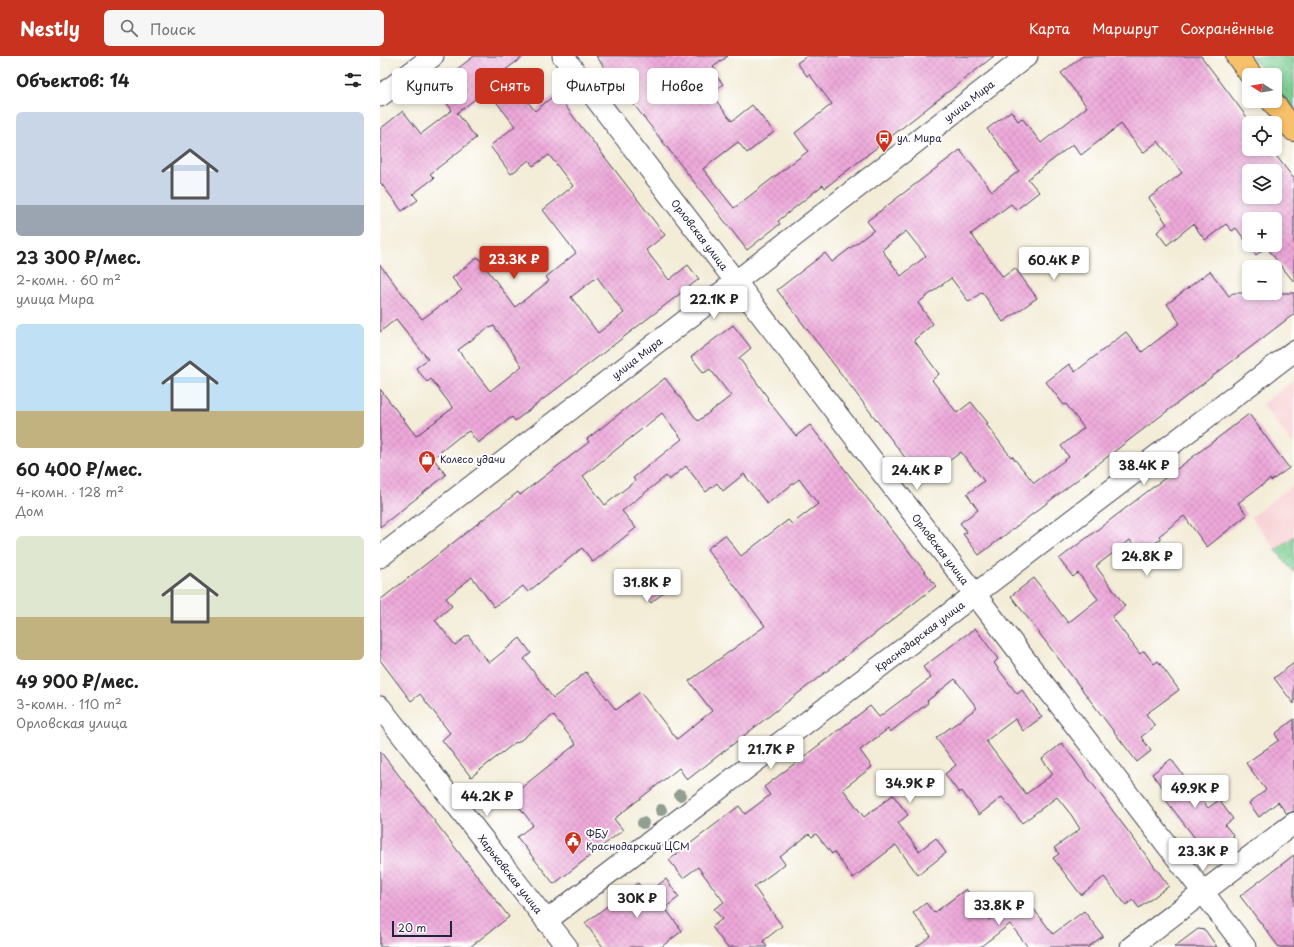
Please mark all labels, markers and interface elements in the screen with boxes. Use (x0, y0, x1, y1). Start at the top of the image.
search box (104, 10, 384, 46)
text: Nestly (20, 14, 80, 42)
icon: search (118, 17, 140, 39)
text: Поиск (150, 17, 195, 40)
text: Карта (1029, 18, 1070, 39)
text: Маршрут (1092, 18, 1158, 39)
text: Сохранённые (1180, 18, 1274, 39)
text: Объектов: 14 (16, 67, 130, 93)
chip: Купить (392, 68, 467, 104)
chip: Снять (475, 68, 544, 104)
chip: Фильтры (552, 68, 639, 104)
chip: Новое (647, 68, 718, 104)
north arrow (1242, 68, 1282, 108)
map controls (1242, 68, 1282, 300)
icon: filters (342, 69, 364, 91)
street label: улица Мира (940, 76, 998, 125)
button: locate (1242, 116, 1282, 156)
bus stop icon: ул. Мира (874, 128, 894, 153)
place label: ул. Мира (897, 130, 942, 145)
icon: home (154, 138, 226, 210)
button: layers (1242, 164, 1282, 204)
street label: Орловская улица (668, 196, 733, 274)
button: + (1242, 212, 1282, 252)
text: 23 300 ₽/мес. (16, 244, 141, 270)
pin: 23.3K ₽ (477, 246, 551, 280)
pin: 60.4K ₽ (1017, 247, 1091, 281)
text: 23.3K ₽ (489, 249, 540, 268)
text: 60.4K ₽ (1028, 250, 1080, 269)
button: − (1242, 260, 1282, 300)
text: 2-комн. · 60 m² (16, 270, 121, 289)
pin: 22.1K ₽ (677, 286, 751, 320)
text: улица Мира (16, 289, 94, 308)
text: 22.1K ₽ (689, 289, 739, 308)
street label: улица Мира (608, 333, 666, 382)
icon: home (154, 350, 226, 422)
shop icon: Колесо удачи (417, 449, 437, 474)
place label: Колесо удачи (440, 451, 506, 467)
pin: 38.4K ₽ (1107, 452, 1181, 486)
text: 38.4K ₽ (1118, 455, 1170, 474)
text: 60 400 ₽/мес. (16, 456, 142, 482)
pin: 24.4K ₽ (880, 457, 954, 491)
text: 24.4K ₽ (891, 460, 943, 479)
text: 4-комн. · 128 m² (16, 482, 124, 501)
text: Дом (16, 501, 44, 520)
street label: Орловская улица (909, 510, 973, 588)
pin: 24.8K ₽ (1110, 543, 1184, 577)
text: 24.8K ₽ (1121, 546, 1173, 565)
icon: home (154, 562, 226, 634)
pin: 31.8K ₽ (610, 569, 684, 603)
text: 31.8K ₽ (623, 572, 671, 591)
street label: Краснодарская улица (872, 596, 968, 675)
text: 49 900 ₽/мес. (16, 668, 139, 694)
text: 3-комн. · 110 m² (16, 694, 122, 713)
text: Орловская улица (16, 713, 128, 732)
pin: 21.7K ₽ (734, 736, 808, 770)
text: 21.7K ₽ (747, 739, 795, 758)
pin: 34.9K ₽ (873, 770, 947, 804)
text: 34.9K ₽ (885, 773, 935, 792)
pin: 49.9K ₽ (1158, 775, 1232, 809)
text: 49.9K ₽ (1171, 778, 1219, 797)
pin: 44.2K ₽ (450, 783, 524, 817)
text: 44.2K ₽ (461, 786, 513, 805)
place label: ФБУ Краснодарский ЦСМ (586, 826, 690, 853)
public building icon: ФБУ Краснодарский ЦСМ (563, 830, 583, 855)
street label: Харьковская улица (475, 831, 547, 917)
pin: 23.3K ₽ (1166, 838, 1240, 872)
text: 23.3K ₽ (1178, 841, 1229, 860)
pin: 30K ₽ (609, 885, 665, 919)
text: 30K ₽ (617, 888, 657, 907)
pin: 33.8K ₽ (962, 892, 1036, 926)
text: 33.8K ₽ (974, 895, 1024, 914)
scale bar (392, 919, 452, 938)
text: 20 m (398, 919, 426, 936)

